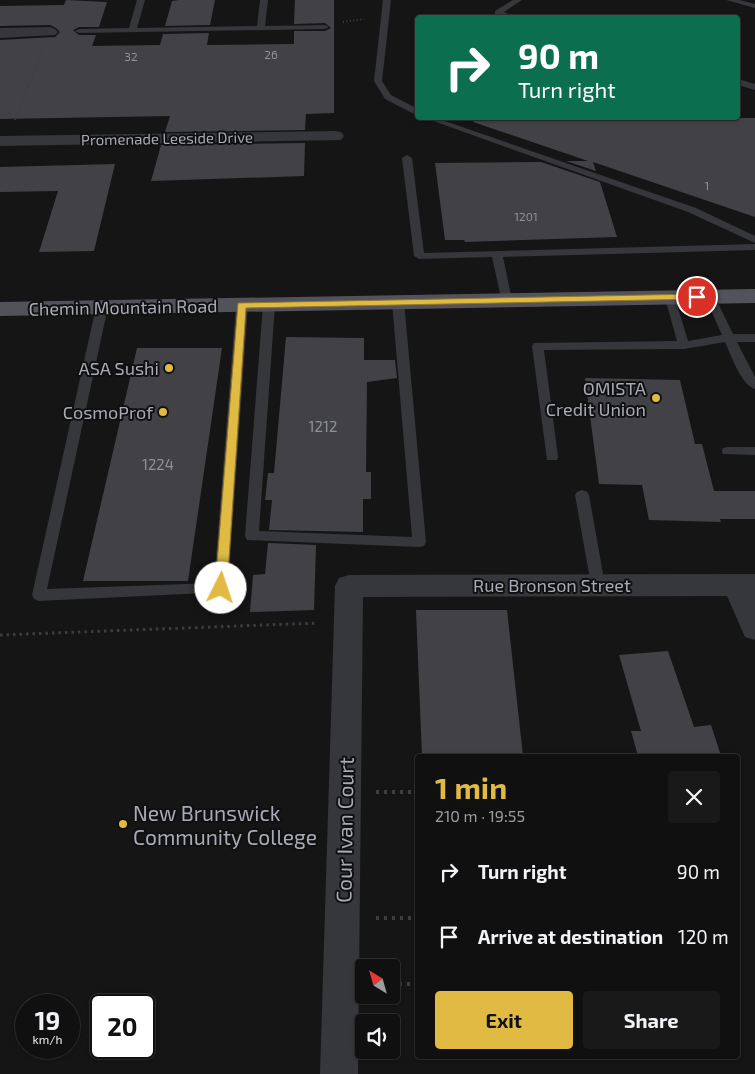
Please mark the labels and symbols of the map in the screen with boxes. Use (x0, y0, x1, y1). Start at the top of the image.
house number: 26 (264, 47, 278, 61)
house number: 32 (124, 49, 138, 63)
street label: Promenade Leeside Drive (81, 127, 253, 149)
house number: 1 (705, 178, 709, 192)
house number: 1201 (514, 209, 538, 223)
pin (676, 276, 718, 318)
street label: Chemin Mountain Road (28, 294, 218, 320)
place label: ASA Sushi (79, 357, 159, 379)
marker: ASA Sushi (163, 362, 175, 374)
place label: OMISTA Credit Union (546, 377, 647, 420)
marker: OMISTA Credit Union (650, 392, 662, 404)
place label: CosmoProf (63, 401, 154, 423)
marker: CosmoProf (157, 406, 169, 418)
house number: 1212 (309, 417, 337, 435)
house number: 1224 (142, 455, 174, 473)
position arrow (194, 561, 246, 613)
street label: Rue Bronson Street (473, 574, 631, 596)
street label: Cour Ivan Court (330, 757, 358, 903)
place label: New Brunswick Community College (133, 800, 317, 849)
marker: New Brunswick Community College (117, 818, 129, 830)
north arrow (355, 959, 400, 1004)
speed limit sign: 20 (90, 994, 155, 1059)

